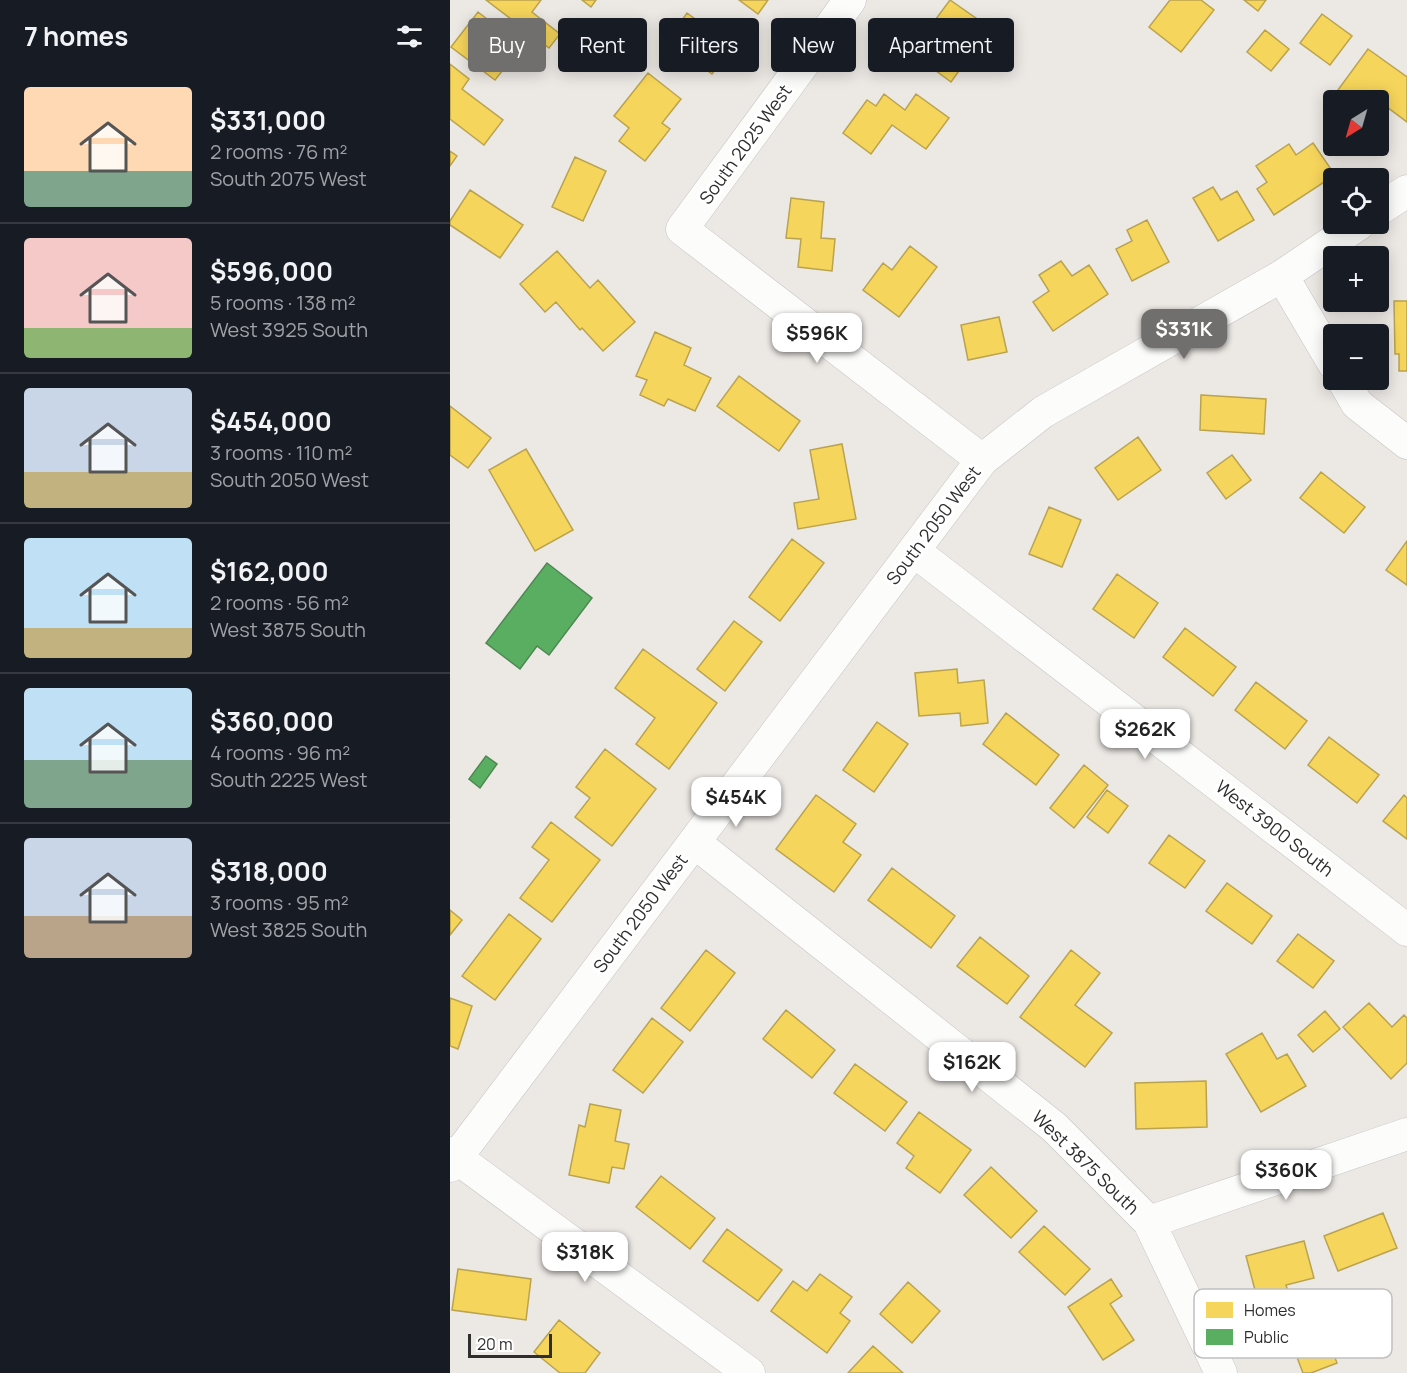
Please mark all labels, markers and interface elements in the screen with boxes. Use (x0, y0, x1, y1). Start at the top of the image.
text: 7 homes (24, 18, 128, 54)
chip: Buy (468, 18, 546, 72)
chip: Rent (558, 18, 647, 72)
chip: Filters (659, 18, 759, 72)
chip: New (771, 18, 856, 72)
chip: Apartment (868, 18, 1014, 72)
icon: filters (393, 20, 426, 53)
street label: South 2025 West (693, 79, 797, 209)
north arrow (1323, 90, 1389, 156)
map controls (1323, 90, 1389, 390)
text: $331,000 (210, 102, 326, 138)
icon: home (72, 111, 144, 183)
text: 2 rooms · 76 m² (210, 138, 347, 165)
text: South 2075 West (210, 165, 367, 192)
button: locate (1323, 168, 1389, 234)
button: + (1323, 246, 1389, 312)
text: $596,000 (210, 253, 333, 289)
icon: home (72, 262, 144, 334)
text: 5 rooms · 138 m² (210, 289, 356, 316)
pin: $331K (1142, 309, 1226, 360)
pin: $596K (775, 313, 859, 364)
text: $331K (1155, 315, 1213, 342)
text: West 3925 South (210, 316, 368, 343)
text: $596K (786, 319, 848, 346)
button: − (1323, 324, 1389, 390)
text: $454,000 (210, 403, 332, 439)
icon: home (72, 412, 144, 484)
text: 3 rooms · 110 m² (210, 439, 352, 466)
street label: South 2050 West (880, 461, 986, 589)
text: South 2050 West (210, 466, 369, 493)
text: $162,000 (210, 553, 329, 589)
icon: home (72, 562, 144, 634)
text: 2 rooms · 56 m² (210, 589, 349, 616)
text: West 3875 South (210, 616, 366, 643)
text: $360,000 (210, 703, 334, 739)
pin: $262K (1103, 709, 1187, 760)
icon: home (72, 712, 144, 784)
text: $262K (1114, 715, 1176, 742)
text: 4 rooms · 96 m² (210, 739, 350, 766)
text: South 2225 West (210, 766, 367, 793)
street label: West 3900 South (1211, 774, 1339, 882)
pin: $454K (694, 777, 778, 828)
text: $454K (705, 783, 767, 810)
street label: South 2050 West (587, 849, 693, 977)
text: $318,000 (210, 853, 328, 889)
icon: home (72, 862, 144, 934)
text: 3 rooms · 95 m² (210, 889, 349, 916)
text: West 3825 South (210, 916, 367, 943)
pin: $162K (930, 1042, 1014, 1093)
text: $162K (943, 1048, 1001, 1075)
street label: West 3875 South (1027, 1105, 1145, 1219)
pin: $360K (1244, 1150, 1328, 1201)
text: $360K (1255, 1156, 1317, 1183)
pin: $318K (543, 1232, 627, 1283)
text: $318K (556, 1238, 614, 1265)
legend (1194, 1289, 1392, 1358)
text: Homes (1244, 1299, 1296, 1321)
text: Public (1244, 1326, 1289, 1348)
scale bar (468, 1331, 552, 1358)
text: 20 m (477, 1333, 513, 1355)

